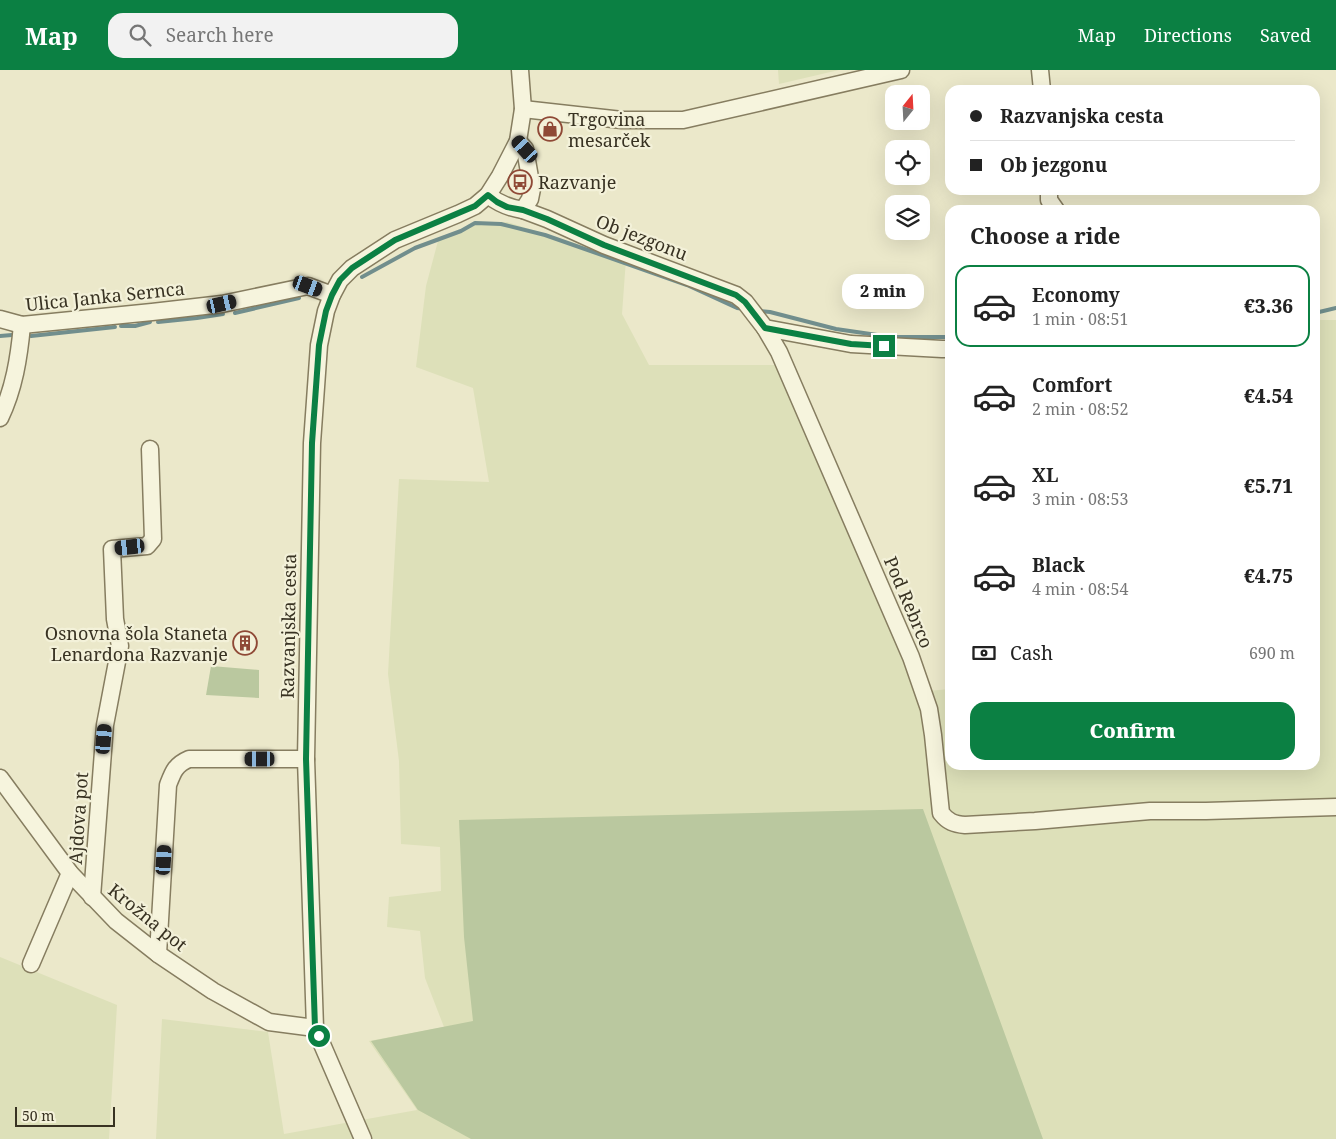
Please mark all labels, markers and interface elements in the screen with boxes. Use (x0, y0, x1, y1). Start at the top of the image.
search box (108, 13, 458, 58)
text: Map (25, 19, 78, 52)
icon: search (126, 21, 154, 49)
text: Search here (166, 22, 274, 48)
text: Map (1078, 23, 1116, 47)
text: Directions (1144, 23, 1232, 47)
text: Saved (1260, 23, 1311, 47)
north arrow (885, 85, 930, 130)
map controls (885, 85, 930, 240)
text: Razvanjska cesta (1000, 103, 1164, 129)
place label: Trgovina mesarček (568, 107, 651, 152)
shop icon: Trgovina mesarček (537, 116, 563, 142)
car (509, 133, 540, 165)
button: locate (885, 140, 930, 185)
text: Ob jezgonu (1000, 152, 1107, 178)
bus stop icon: Razvanje (507, 169, 533, 195)
place label: Razvanje (538, 170, 616, 194)
button: layers (885, 195, 930, 240)
street label: Ob jezgonu (593, 209, 692, 266)
text: Choose a ride (970, 220, 1120, 250)
car (291, 274, 324, 298)
callout: 2 min (843, 274, 925, 308)
street label: Ulica Janka Sernca (24, 276, 186, 316)
text: 2 min (860, 280, 906, 302)
text: Economy (1032, 282, 1120, 308)
icon: car (972, 284, 1017, 329)
car (205, 293, 238, 315)
text: €3.36 (1244, 293, 1293, 319)
text: 1 min · 08:51 (1032, 308, 1128, 330)
route end (873, 335, 895, 357)
text: Comfort (1032, 372, 1112, 398)
icon: car (972, 374, 1017, 419)
text: €4.54 (1244, 383, 1293, 409)
text: 2 min · 08:52 (1032, 398, 1128, 420)
text: XL (1032, 462, 1058, 488)
icon: car (972, 464, 1017, 509)
text: €5.71 (1244, 473, 1293, 499)
text: 3 min · 08:53 (1032, 488, 1128, 510)
car (114, 538, 145, 556)
text: Black (1032, 552, 1085, 578)
street label: Razvanjska cesta (275, 553, 301, 699)
street label: Pod Rebrco (879, 553, 939, 651)
icon: car (972, 554, 1017, 599)
text: €4.75 (1244, 563, 1293, 589)
text: 4 min · 08:54 (1032, 578, 1128, 600)
place label: Osnovna šola Staneta Lenardona Razvanje (45, 621, 228, 666)
building icon: Osnovna šola Staneta Lenardona Razvanje (232, 630, 258, 656)
icon: cash (970, 639, 998, 667)
text: Cash (1010, 640, 1053, 666)
text: 690 m (1249, 642, 1295, 664)
button: Confirm (970, 702, 1295, 760)
car (95, 723, 112, 755)
car (245, 752, 275, 767)
street label: Ajdova pot (63, 771, 93, 865)
car (155, 845, 172, 875)
street label: Krožna pot (104, 878, 192, 956)
route start (308, 1025, 330, 1047)
scale bar (15, 1104, 115, 1127)
text: 50 m (22, 1106, 55, 1125)

